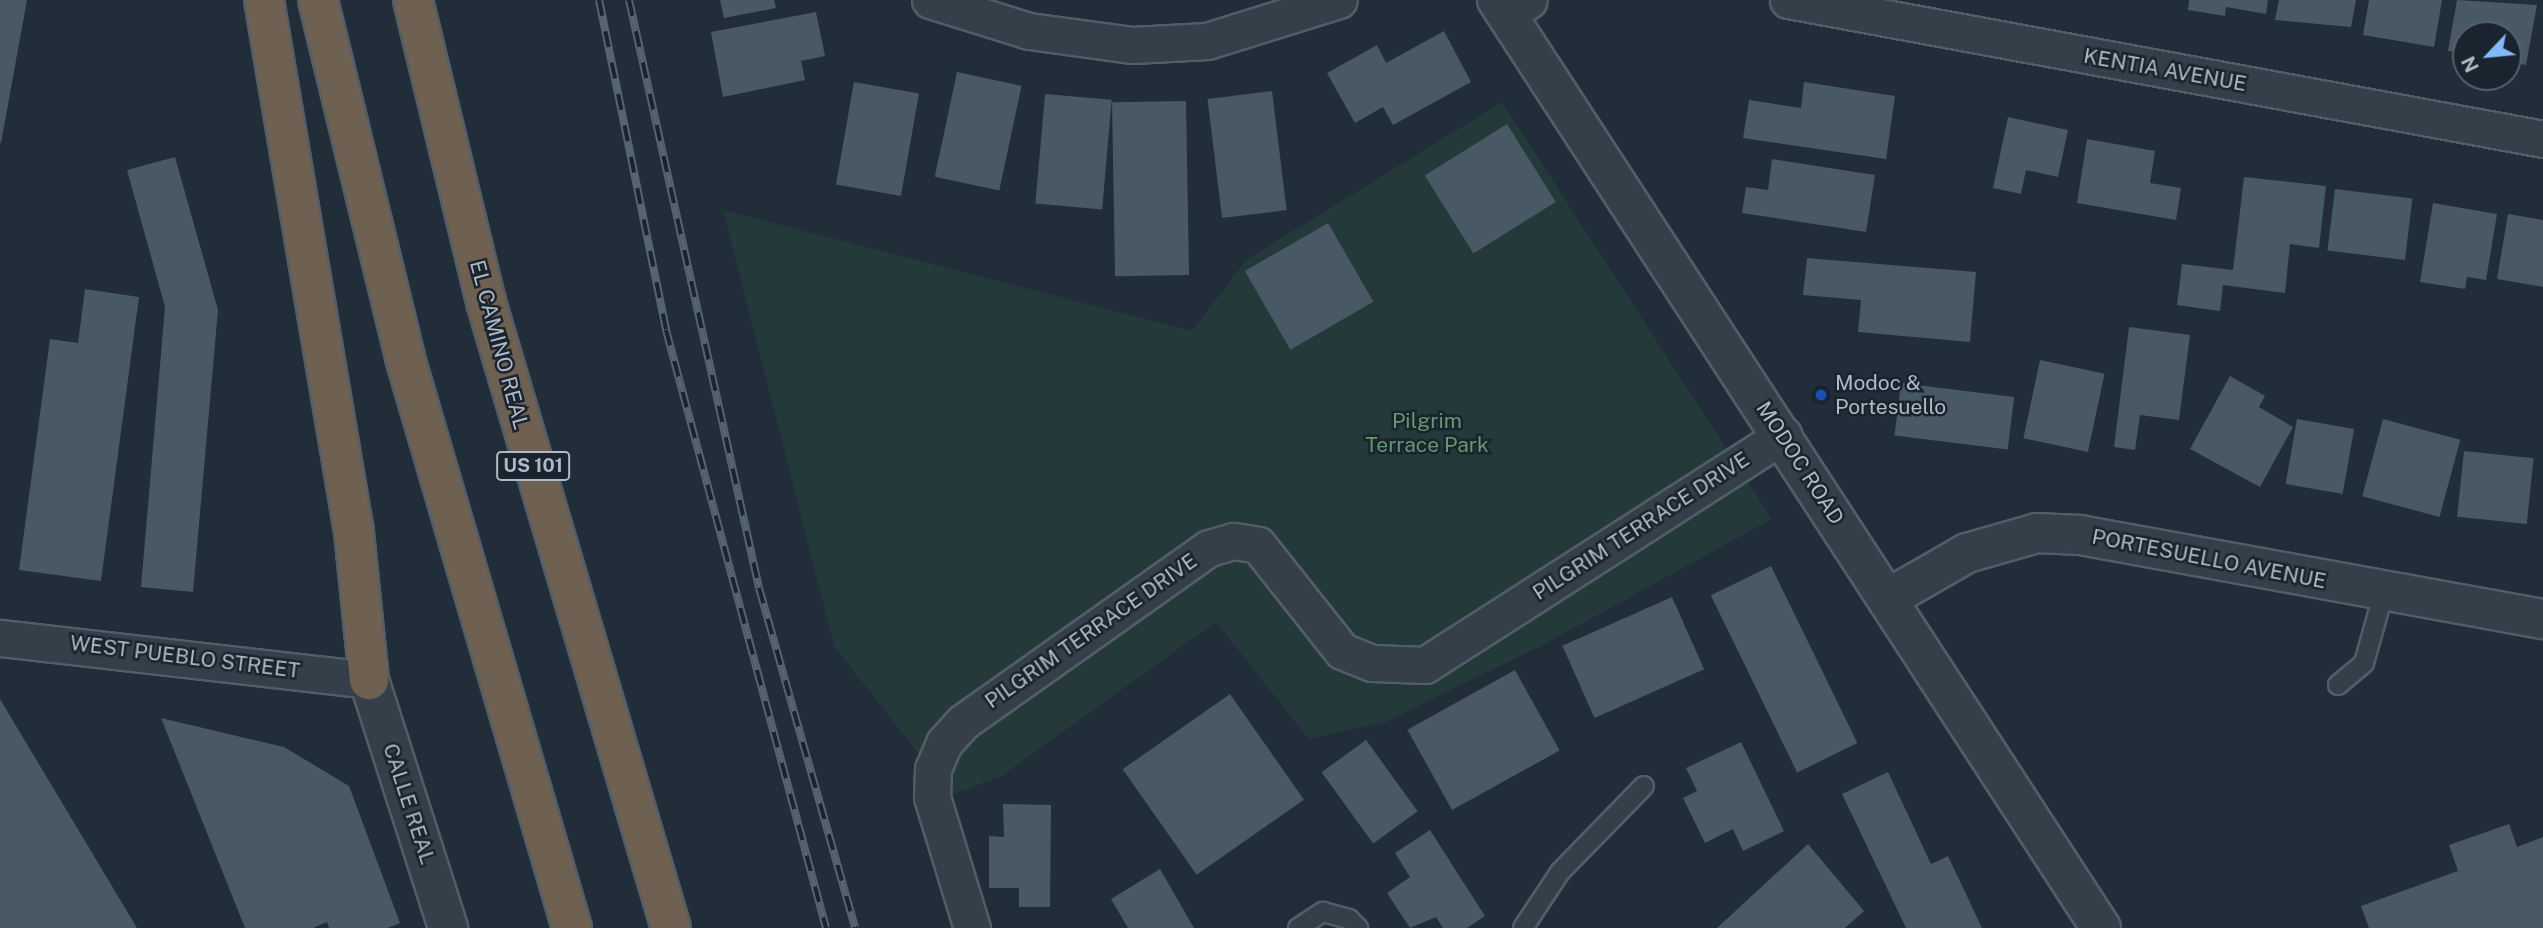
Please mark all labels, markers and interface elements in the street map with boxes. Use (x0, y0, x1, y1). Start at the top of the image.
north arrow (2452, 21, 2522, 91)
street label: KENTIA AVENUE (2082, 43, 2248, 97)
text: N (2457, 53, 2483, 76)
street label: EL CAMINO REAL (464, 257, 534, 433)
place label: Modoc & Portesuello (1835, 370, 1946, 420)
marker: Modoc & Portesuello (1813, 387, 1829, 403)
street label: MODOC ROAD (1751, 397, 1849, 529)
park label: Pilgrim Terrace Park (1365, 408, 1489, 458)
street label: PILGRIM TERRACE DRIVE (1528, 447, 1754, 605)
road number: US 101 (494, 450, 572, 481)
street label: PORTESUELLO AVENUE (2090, 524, 2328, 594)
street label: PILGRIM TERRACE DRIVE (980, 548, 1202, 714)
street label: WEST PUEBLO STREET (69, 630, 301, 684)
street label: CALLE REAL (378, 740, 440, 868)

